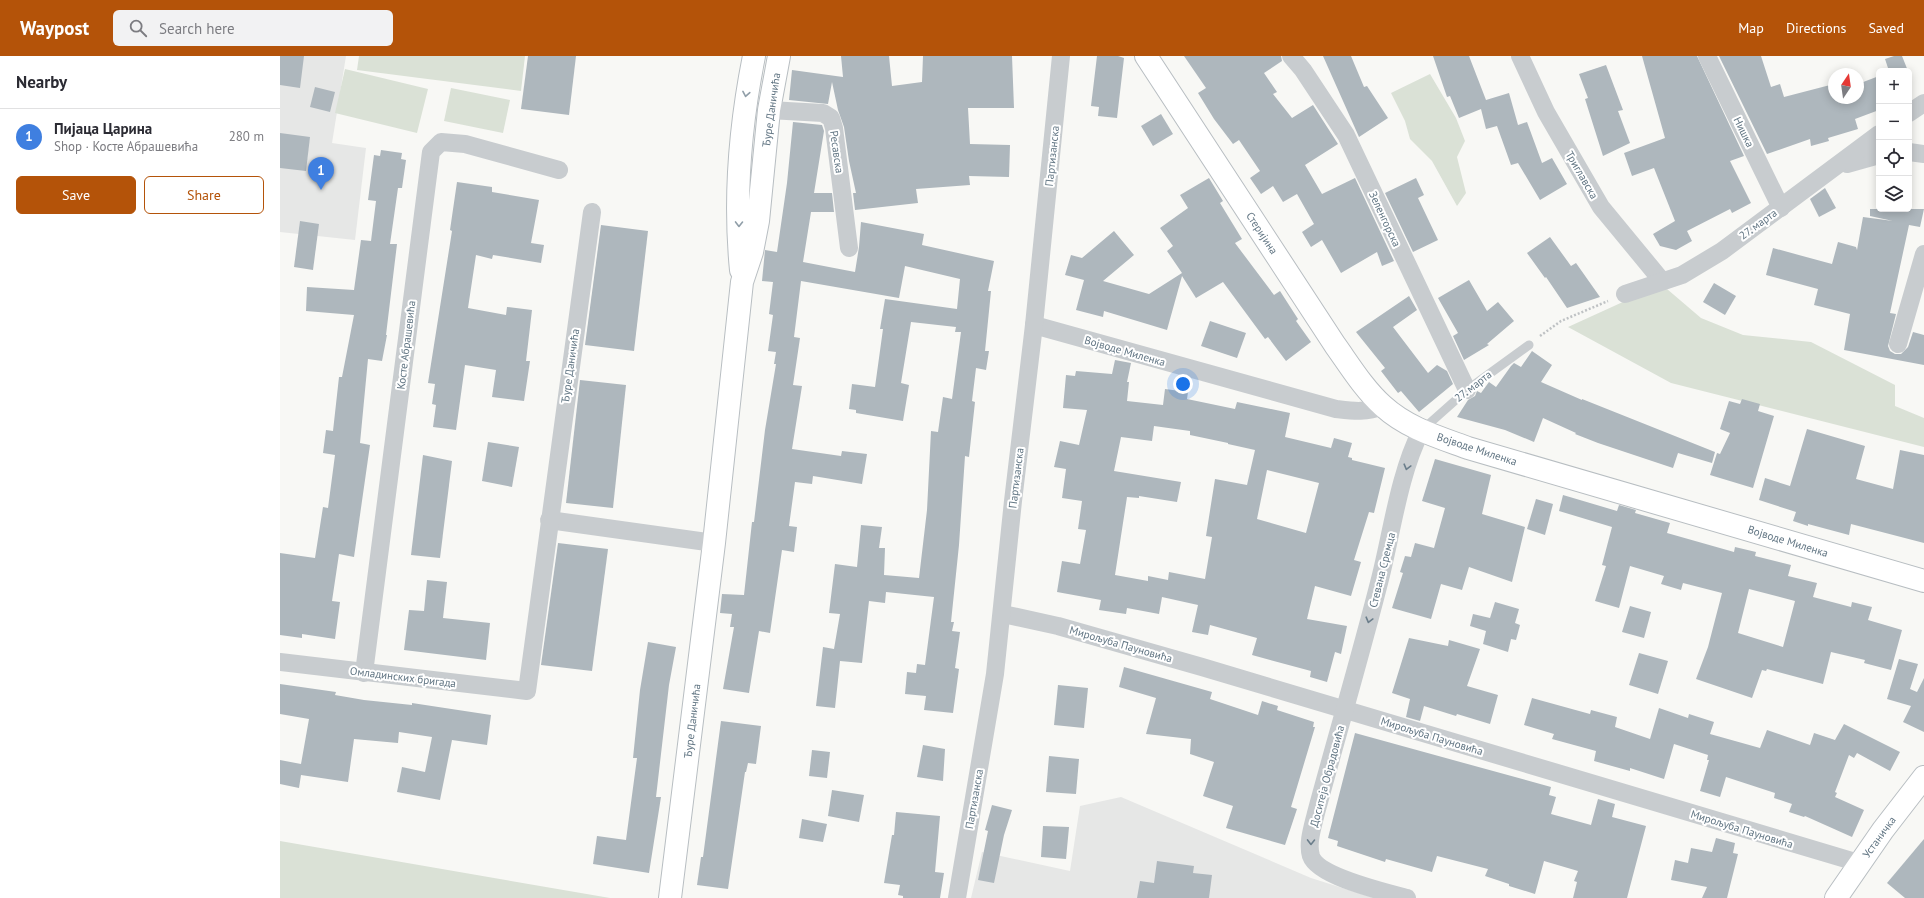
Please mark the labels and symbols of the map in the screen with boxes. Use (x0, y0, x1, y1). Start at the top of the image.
north arrow (1828, 68, 1864, 104)
street label: Ђуре Даничића (759, 72, 783, 148)
one-way arrow (743, 91, 751, 97)
street label: Нишка (1731, 114, 1757, 150)
street label: Партизанска (1042, 125, 1062, 187)
street label: Ресавска (827, 130, 847, 174)
street label: Триглавска (1563, 149, 1601, 201)
pin: 1 (308, 157, 334, 190)
street label: Зеленгорска (1366, 189, 1404, 249)
street label: 27. марта (1736, 206, 1780, 242)
street label: Стеријина (1243, 209, 1281, 257)
one-way arrow (735, 221, 743, 227)
street label: Косте Абрашевића (394, 300, 418, 390)
street label: Ђуре Даничића (558, 328, 582, 404)
street label: Војводе Миленка (1083, 333, 1167, 369)
street label: 27. марта (1452, 367, 1494, 405)
your location (1173, 374, 1193, 394)
street label: Војводе Миленка (1435, 429, 1519, 469)
street label: Партизанска (1005, 447, 1027, 509)
one-way arrow (1403, 463, 1412, 470)
street label: Војводе Миленка (1746, 522, 1830, 560)
street label: Стевана Сремца (1366, 531, 1398, 609)
one-way arrow (1365, 616, 1374, 623)
street label: Мирољуба Пауновића (1068, 623, 1174, 665)
street label: Омладинских бригада (349, 664, 457, 690)
street label: Ђуре Даничића (680, 683, 704, 759)
street label: Мирољуба Пауновића (1379, 714, 1485, 758)
street label: Доситеја Обрадовића (1307, 724, 1347, 828)
street label: Партизанска (962, 768, 986, 830)
street label: Мирољуба Пауновића (1689, 807, 1795, 851)
street label: Устаничка (1859, 813, 1899, 861)
one-way arrow (1307, 839, 1315, 845)

